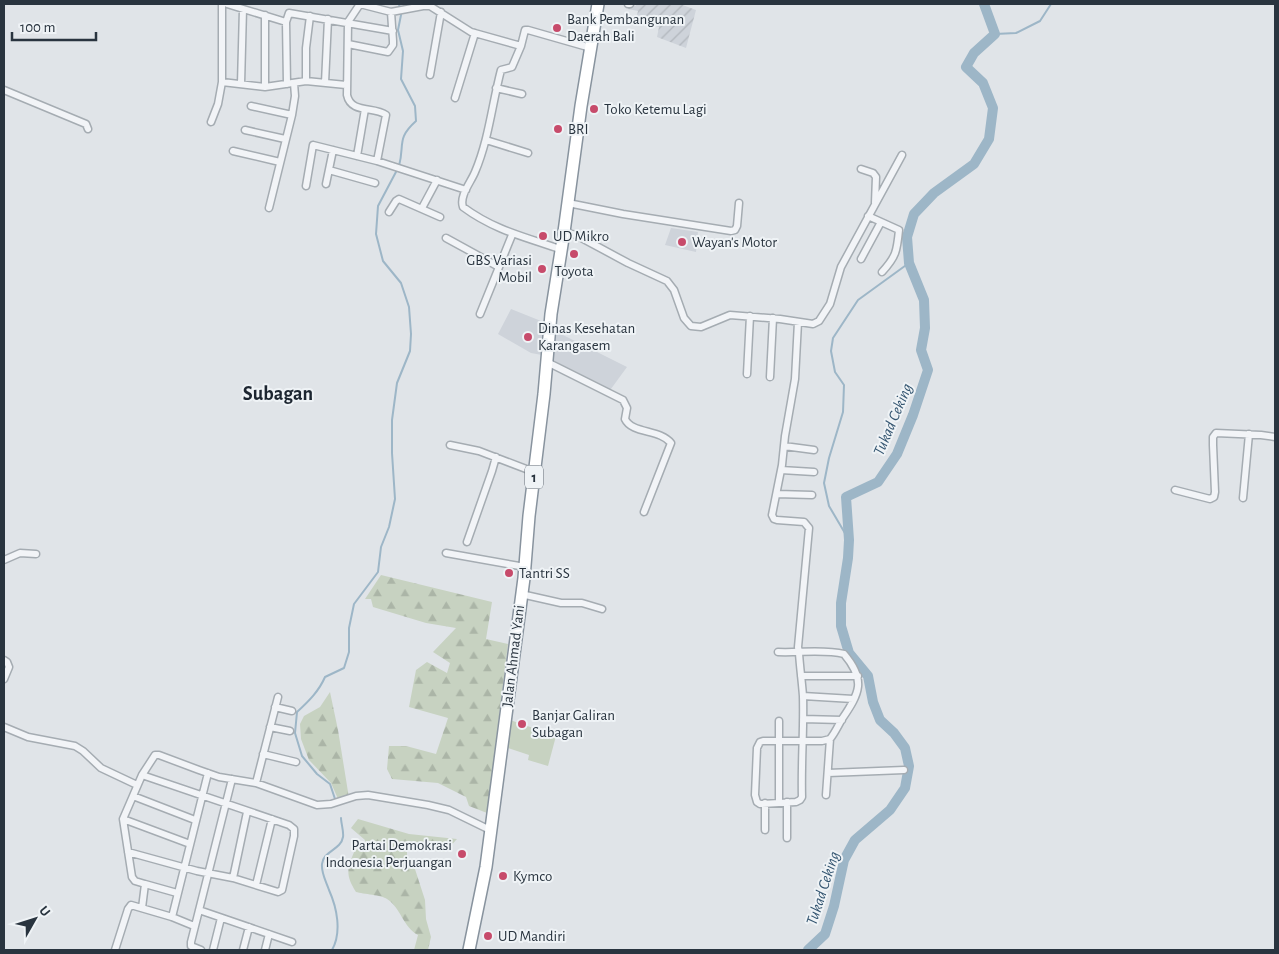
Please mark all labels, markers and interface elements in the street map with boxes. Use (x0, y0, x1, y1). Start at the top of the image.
scale bar (12, 10, 96, 42)
place label: Bank Pembangunan Daerah Bali (567, 12, 684, 44)
text: 100 m (20, 20, 55, 35)
marker: Bank Pembangunan Daerah Bali (551, 22, 563, 34)
place label: Toko Ketemu Lagi (604, 102, 707, 117)
marker: Toko Ketemu Lagi (588, 103, 600, 115)
place label: BRI (568, 122, 588, 137)
marker: BRI (552, 123, 564, 135)
place label: UD Mikro (553, 229, 609, 244)
marker: UD Mikro (537, 230, 549, 242)
place label: Wayan's Motor (692, 235, 777, 250)
marker: Wayan's Motor (676, 236, 688, 248)
marker: Toyota (568, 248, 580, 260)
place label: GBS Variasi Mobil (466, 253, 532, 285)
marker: GBS Variasi Mobil (536, 263, 548, 275)
place label: Toyota (555, 264, 593, 279)
place label: Dinas Kesehatan Karangasem (538, 321, 635, 353)
marker: Dinas Kesehatan Karangasem (522, 331, 534, 343)
water label: Tukad Ceking (871, 381, 915, 458)
district label: Subagan (243, 384, 313, 404)
road number: 1 (525, 466, 543, 488)
place label: Tantri SS (519, 566, 570, 581)
marker: Tantri SS (503, 567, 515, 579)
street label: Jalan Ahmad Yani (500, 604, 527, 708)
place label: Banjar Galiran Subagan (532, 708, 615, 740)
marker: Banjar Galiran Subagan (516, 718, 528, 730)
place label: Partai Demokrasi Indonesia Perjuangan (325, 838, 452, 870)
marker: Partai Demokrasi Indonesia Perjuangan (456, 848, 468, 860)
water label: Tukad Ceking (803, 849, 842, 927)
place label: Kymco (513, 869, 552, 884)
marker: Kymco (497, 870, 509, 882)
north arrow (10, 894, 60, 944)
text: U (36, 904, 53, 919)
place label: UD Mandiri (498, 929, 566, 944)
marker: UD Mandiri (482, 930, 494, 942)

